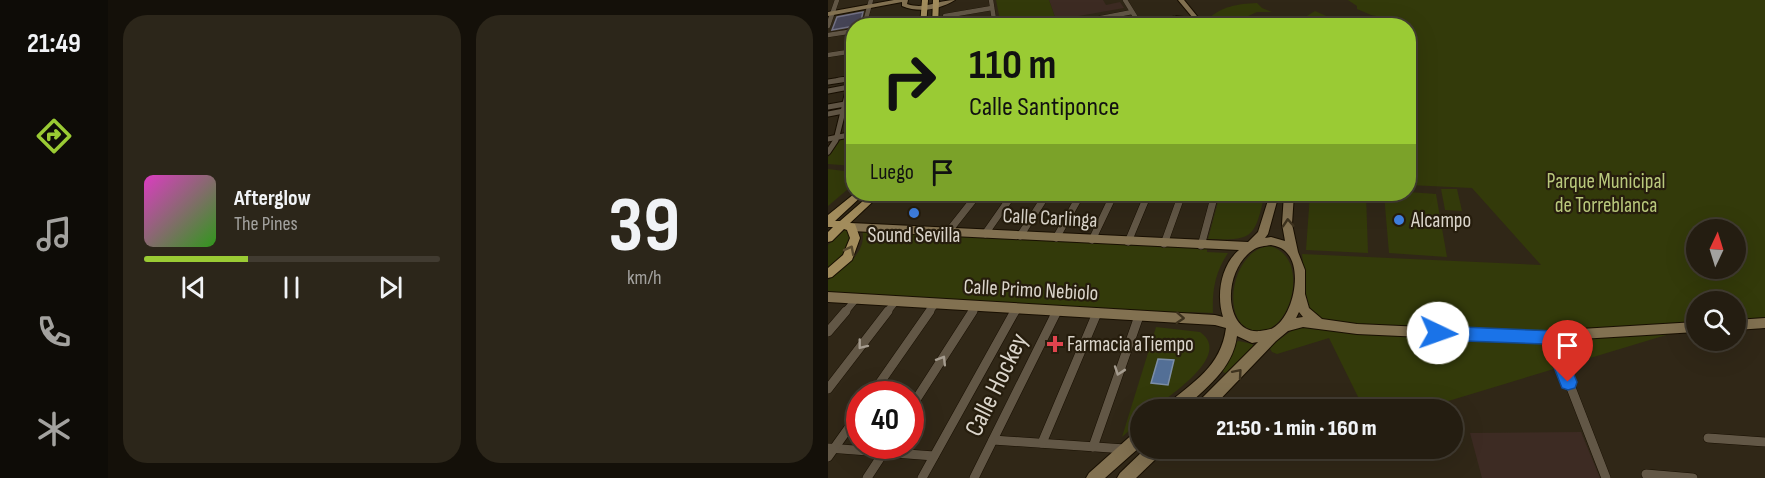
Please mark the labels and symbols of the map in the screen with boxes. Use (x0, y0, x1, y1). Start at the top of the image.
park label: Parque Municipal de Torreblanca (1547, 169, 1665, 218)
street label: Calle Carlinga (1002, 203, 1098, 233)
marker: Sound Sevilla (907, 206, 921, 220)
place label: Alcampo (1410, 208, 1471, 233)
marker: Alcampo (1392, 213, 1406, 227)
one-way arrow (1281, 219, 1294, 228)
north arrow (1686, 219, 1746, 279)
place label: Sound Sevilla (868, 223, 960, 248)
one-way arrow (843, 245, 855, 256)
street label: Calle Primo Nebiolo (963, 274, 1099, 306)
position arrow (1406, 301, 1470, 365)
one-way arrow (1175, 312, 1184, 325)
pin (1542, 320, 1593, 382)
street label: Calle Hockey (959, 328, 1035, 442)
place label: Farmacia aTiempo (1067, 332, 1194, 357)
marker: Farmacia aTiempo (1048, 337, 1062, 351)
one-way arrow (859, 338, 870, 349)
one-way arrow (934, 356, 946, 366)
one-way arrow (1114, 365, 1127, 376)
one-way arrow (1231, 369, 1242, 380)
speed limit sign: 40 (846, 381, 924, 459)

